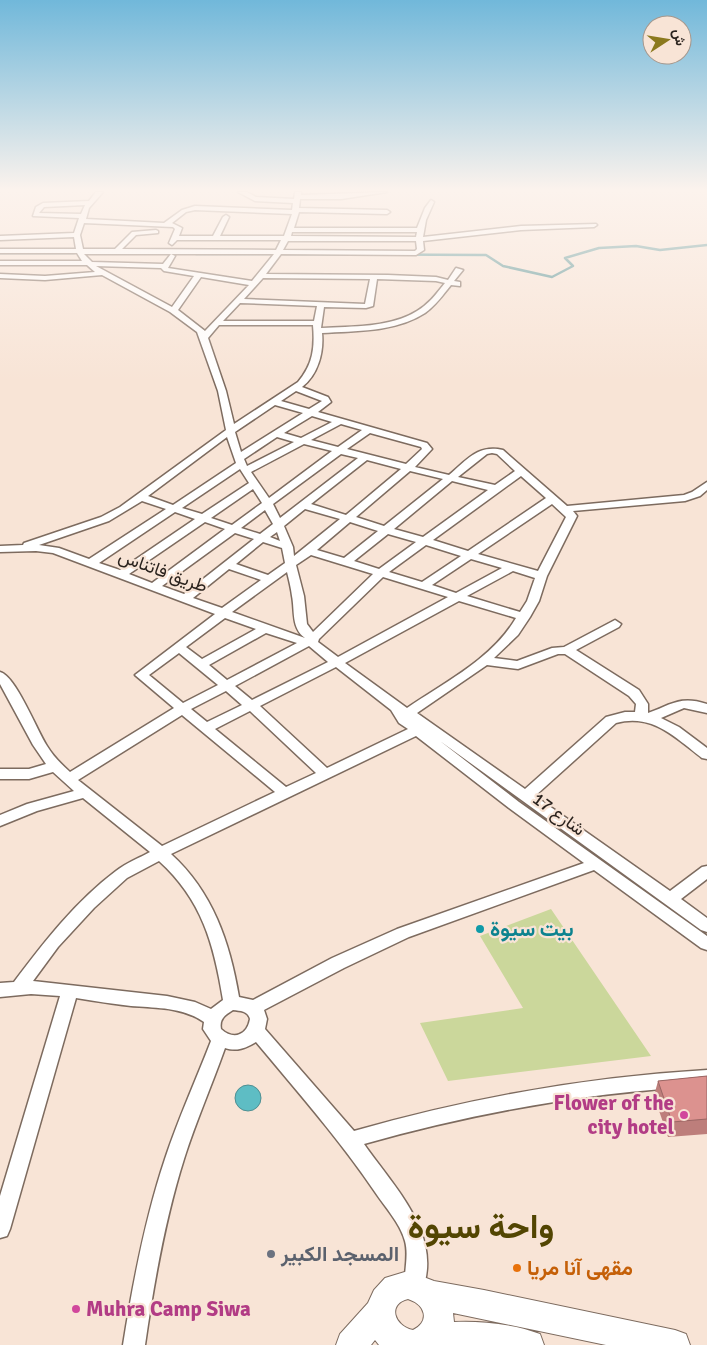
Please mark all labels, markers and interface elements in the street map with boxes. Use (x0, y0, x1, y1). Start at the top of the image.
north arrow (642, 15, 692, 65)
text: ش (669, 27, 689, 48)
street label: طريق فاتناس (116, 545, 210, 597)
street label: شارع 17 (528, 788, 590, 841)
place label: بيت سيوة (490, 916, 574, 942)
marker: بيت سيوة (474, 923, 486, 935)
place label: Flower of the city hotel (554, 1090, 674, 1140)
marker: Flower of the city hotel (678, 1109, 690, 1121)
district label: واحة سيوة (408, 1206, 554, 1248)
place label: المسجد الكبير (280, 1241, 399, 1267)
marker: المسجد الكبير (265, 1248, 277, 1260)
place label: مقهى آنا مريا (527, 1255, 633, 1281)
marker: مقهى آنا مريا (511, 1262, 523, 1274)
place label: Muhra Camp Siwa (86, 1296, 251, 1322)
marker: Muhra Camp Siwa (70, 1303, 82, 1315)

